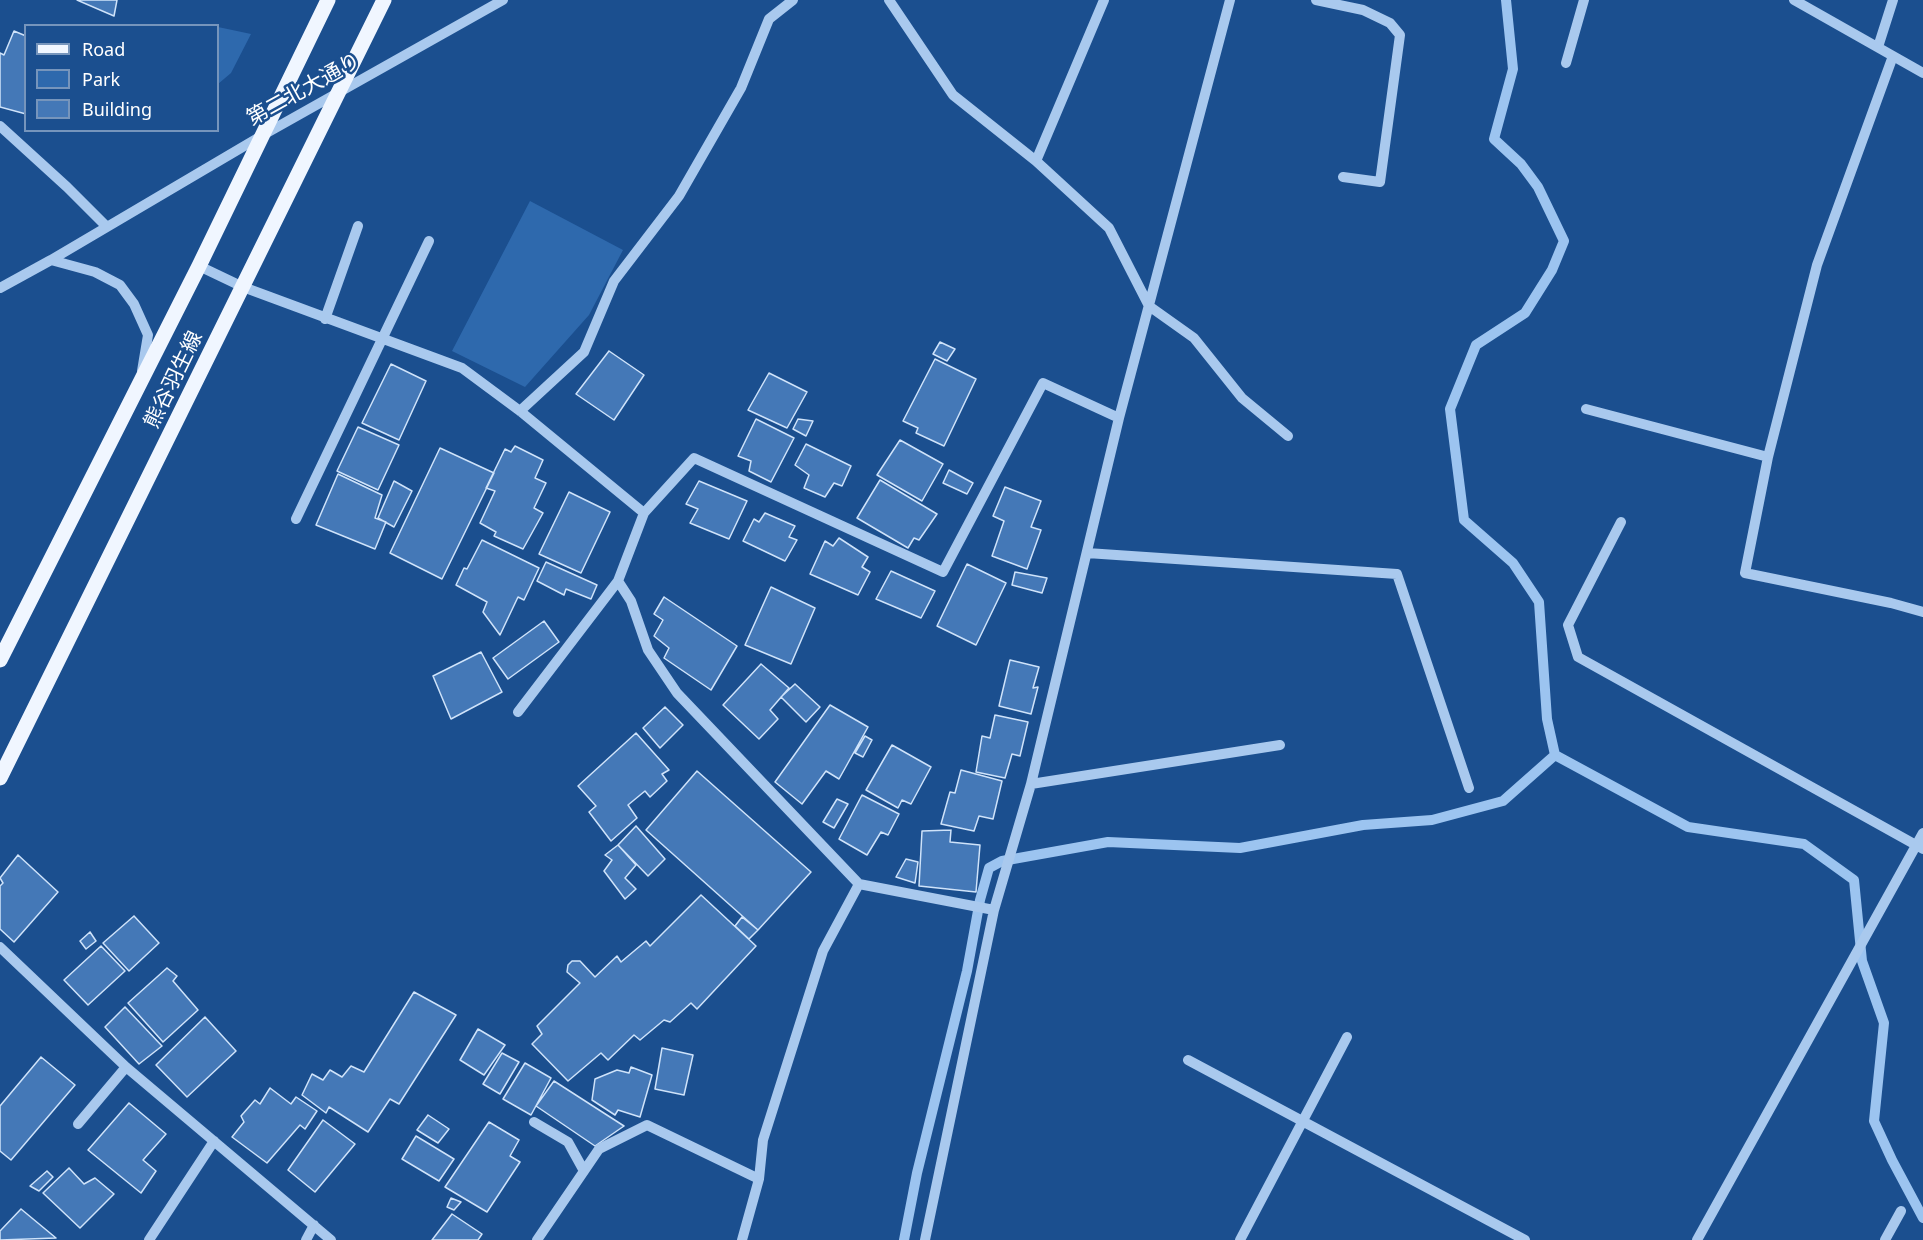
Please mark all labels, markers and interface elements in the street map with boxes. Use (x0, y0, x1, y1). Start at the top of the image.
legend (24, 24, 219, 132)
text: Road (82, 37, 125, 61)
street label: 第二北大通り (243, 48, 365, 132)
text: Park (82, 67, 120, 91)
text: Building (82, 97, 152, 121)
street label: 熊谷羽生線 (140, 327, 208, 433)

